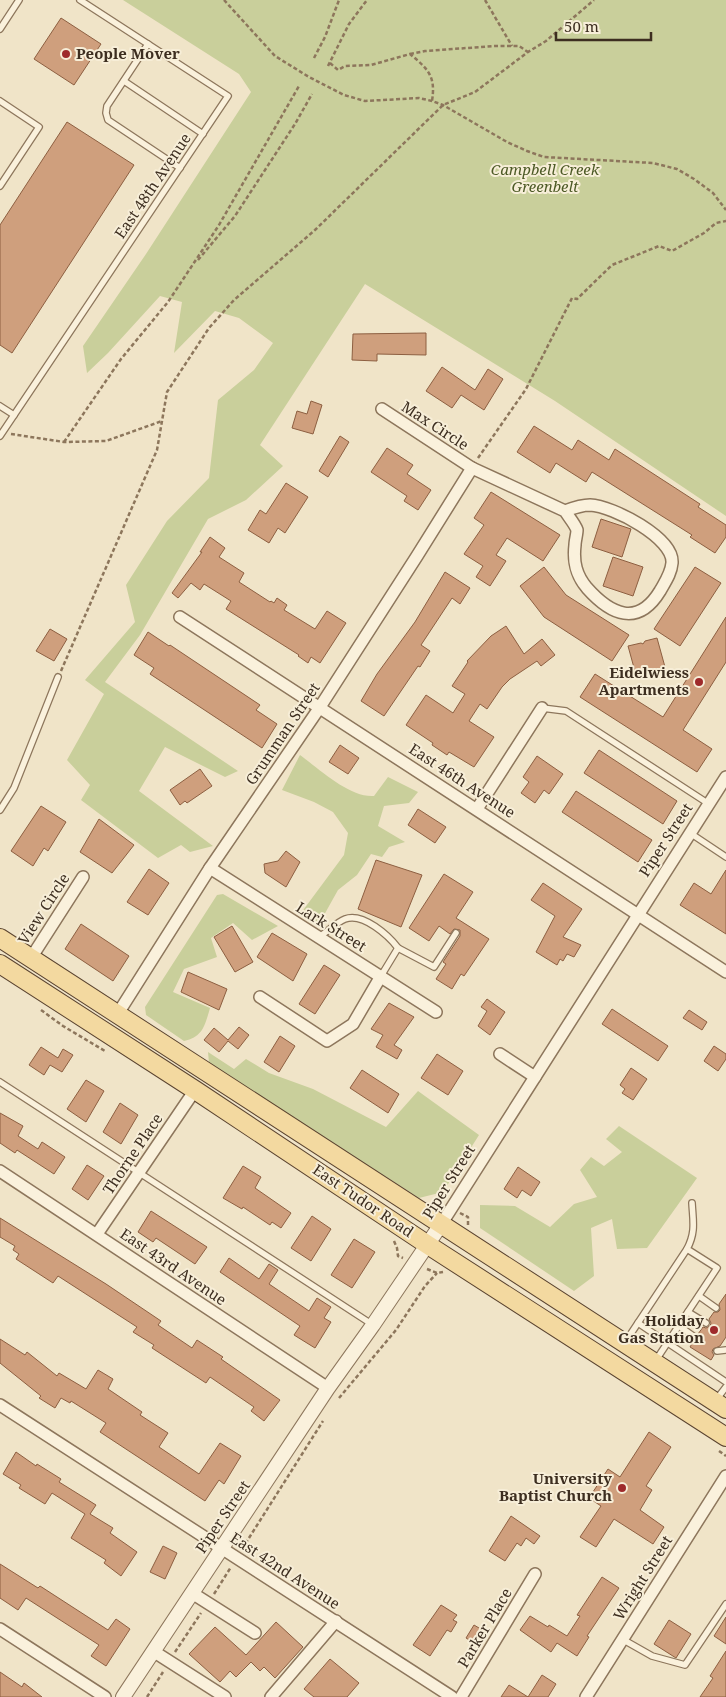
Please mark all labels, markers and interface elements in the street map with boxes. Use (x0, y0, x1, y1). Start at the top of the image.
scale bar (556, 10, 651, 42)
text: 50 m (564, 16, 599, 36)
place label: People Mover (76, 43, 180, 63)
marker: People Mover (60, 48, 72, 60)
street label: East 48th Avenue (110, 129, 195, 242)
park label: Campbell Creek Greenbelt (491, 159, 600, 196)
street label: Max Circle (398, 396, 473, 454)
place label: Eidelwiess Apartments (598, 662, 689, 699)
marker: Eidelwiess Apartments (693, 676, 705, 688)
street label: Grumman Street (240, 678, 324, 789)
street label: East 46th Avenue (406, 738, 519, 822)
street label: Piper Street (634, 799, 696, 880)
street label: View Circle (13, 869, 74, 948)
street label: Lark Street (293, 897, 370, 956)
street label: Thorne Place (98, 1109, 167, 1198)
street label: Piper Street (417, 1141, 479, 1222)
street label: East Tudor Road (309, 1159, 418, 1241)
street label: East 43rd Avenue (116, 1223, 231, 1309)
place label: Holiday Gas Station (618, 1310, 704, 1347)
marker: Holiday Gas Station (708, 1324, 720, 1336)
place label: University Baptist Church (499, 1468, 612, 1505)
street label: Piper Street (190, 1476, 254, 1557)
marker: University Baptist Church (616, 1482, 628, 1494)
street label: East 42nd Avenue (227, 1527, 344, 1613)
street label: Wright Street (608, 1531, 676, 1624)
street label: Parker Place (452, 1584, 516, 1671)

